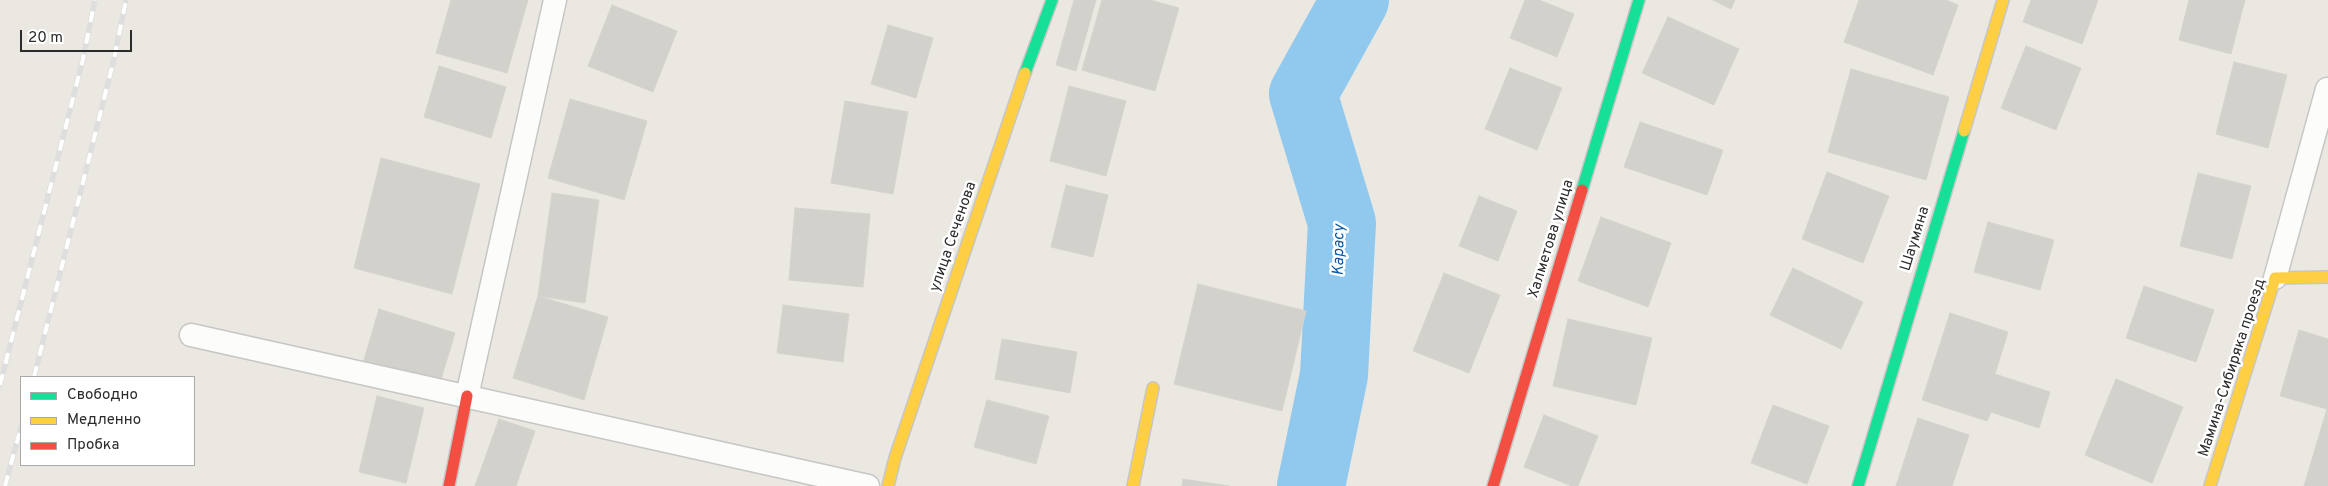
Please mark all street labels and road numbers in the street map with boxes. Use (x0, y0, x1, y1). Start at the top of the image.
street label: Халметова улица (1525, 178, 1579, 300)
street label: улица Сеченова (927, 180, 981, 294)
street label: Шаумяна (1898, 205, 1934, 273)
street label: Мамина-Сибиряка проезд (2196, 277, 2270, 459)

